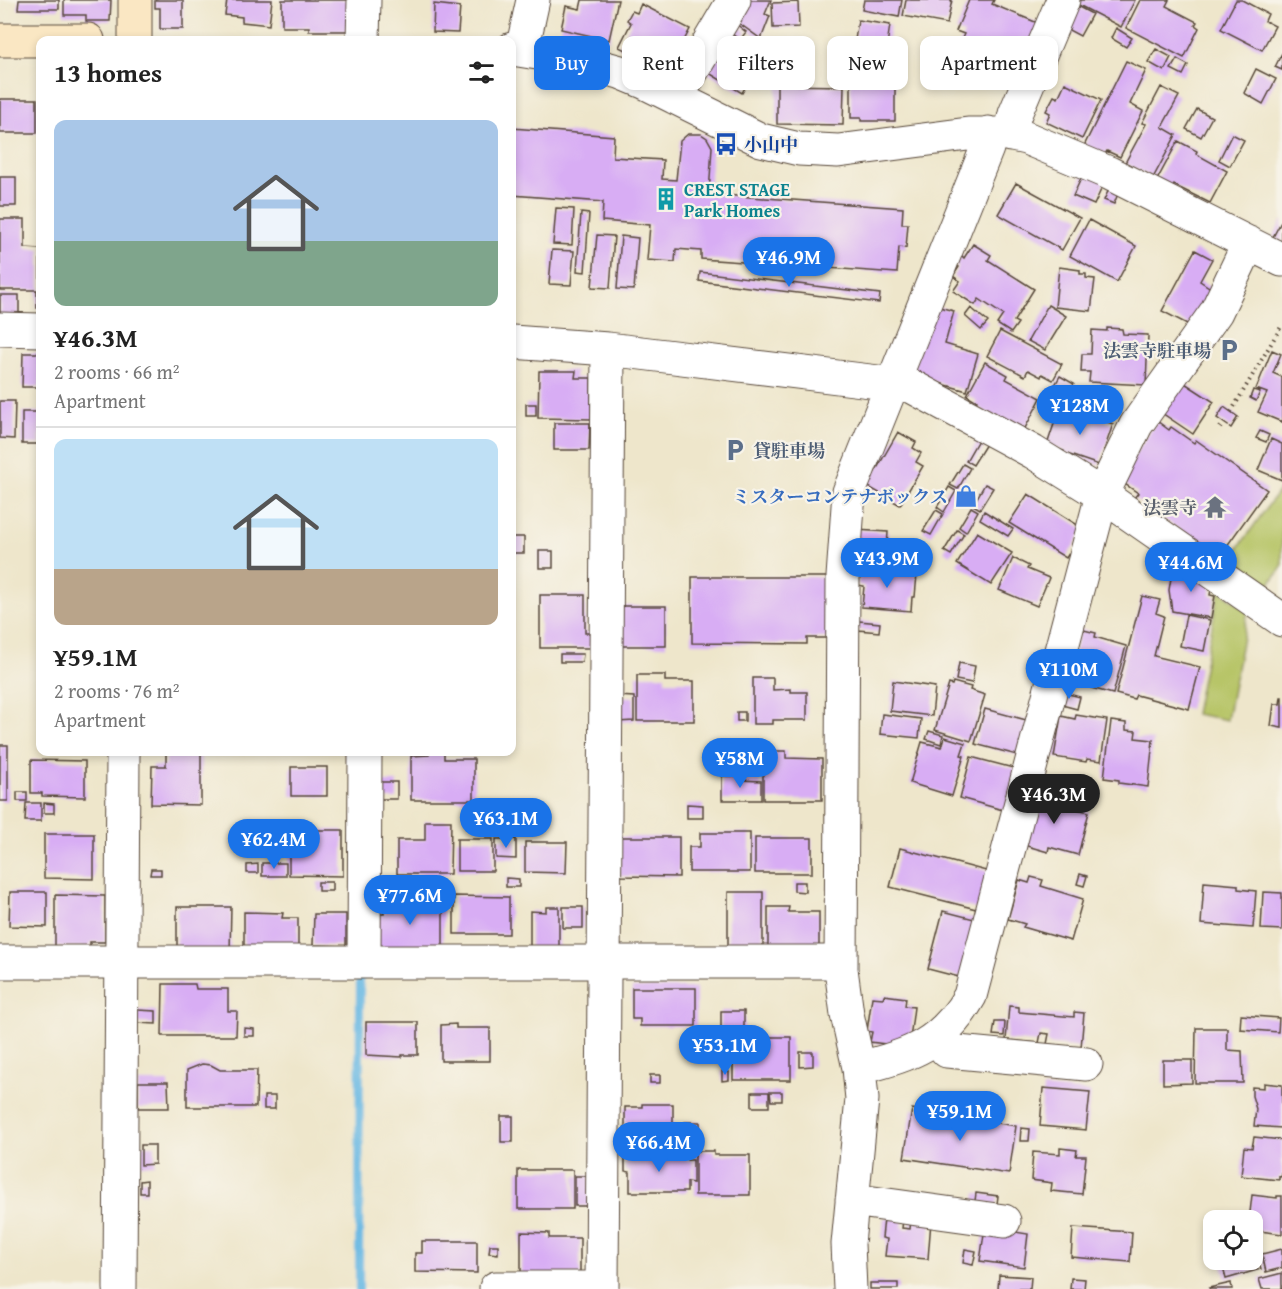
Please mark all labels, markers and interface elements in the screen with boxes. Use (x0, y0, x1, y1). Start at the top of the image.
chip: Buy (534, 36, 610, 90)
chip: Rent (622, 36, 705, 90)
chip: Filters (717, 36, 815, 90)
chip: New (827, 36, 908, 90)
chip: Apartment (920, 36, 1058, 90)
text: 13 homes (54, 53, 162, 92)
icon: filters (465, 56, 498, 89)
bus stop icon: 小山中 (713, 131, 739, 157)
place label: 小山中 (744, 131, 798, 158)
icon: home (222, 159, 330, 267)
place label: CREST STAGE Park Homes (684, 176, 790, 224)
building icon: CREST STAGE Park Homes (653, 186, 679, 212)
pin: ¥46.9M (740, 237, 838, 288)
text: ¥46.9M (757, 242, 821, 271)
text: ¥46.3M (54, 318, 138, 357)
place label: 法雲寺駐車場 (1103, 337, 1211, 364)
parking icon: 法雲寺駐車場 (1216, 337, 1242, 363)
text: 2 rooms · 66 m² (54, 357, 180, 386)
pin: ¥128M (1038, 385, 1122, 436)
text: Apartment (54, 386, 146, 415)
text: ¥128M (1051, 390, 1109, 419)
parking icon: 貸駐車場 (722, 437, 748, 463)
place label: 貸駐車場 (753, 437, 825, 464)
icon: home (222, 478, 330, 586)
place label: ミスターコンテナボックス (732, 483, 948, 510)
shop icon: ミスターコンテナボックス (953, 483, 979, 509)
place label: 法雲寺 (1143, 494, 1197, 521)
temple icon: 法雲寺 (1202, 494, 1228, 520)
pin: ¥43.9M (838, 538, 936, 589)
pin: ¥44.6M (1142, 542, 1240, 593)
text: ¥43.9M (855, 543, 919, 572)
text: ¥44.6M (1159, 547, 1223, 576)
text: ¥59.1M (54, 637, 138, 676)
pin: ¥110M (1027, 649, 1111, 700)
text: ¥110M (1040, 654, 1098, 683)
text: 2 rooms · 76 m² (54, 676, 180, 705)
text: Apartment (54, 705, 146, 734)
pin: ¥58M (704, 738, 776, 789)
text: ¥58M (716, 743, 764, 772)
pin: ¥46.3M (1005, 774, 1103, 825)
text: ¥46.3M (1022, 779, 1086, 808)
pin: ¥63.1M (457, 798, 555, 849)
text: ¥63.1M (474, 803, 538, 832)
pin: ¥62.4M (225, 819, 323, 870)
text: ¥62.4M (242, 824, 306, 853)
pin: ¥77.6M (361, 875, 459, 926)
text: ¥77.6M (378, 880, 442, 909)
pin: ¥53.1M (676, 1025, 774, 1076)
text: ¥53.1M (693, 1030, 757, 1059)
pin: ¥59.1M (911, 1091, 1009, 1142)
text: ¥59.1M (928, 1096, 992, 1125)
pin: ¥66.4M (610, 1122, 708, 1173)
text: ¥66.4M (627, 1127, 691, 1156)
map controls (1203, 1210, 1263, 1270)
button: locate (1203, 1210, 1263, 1270)

